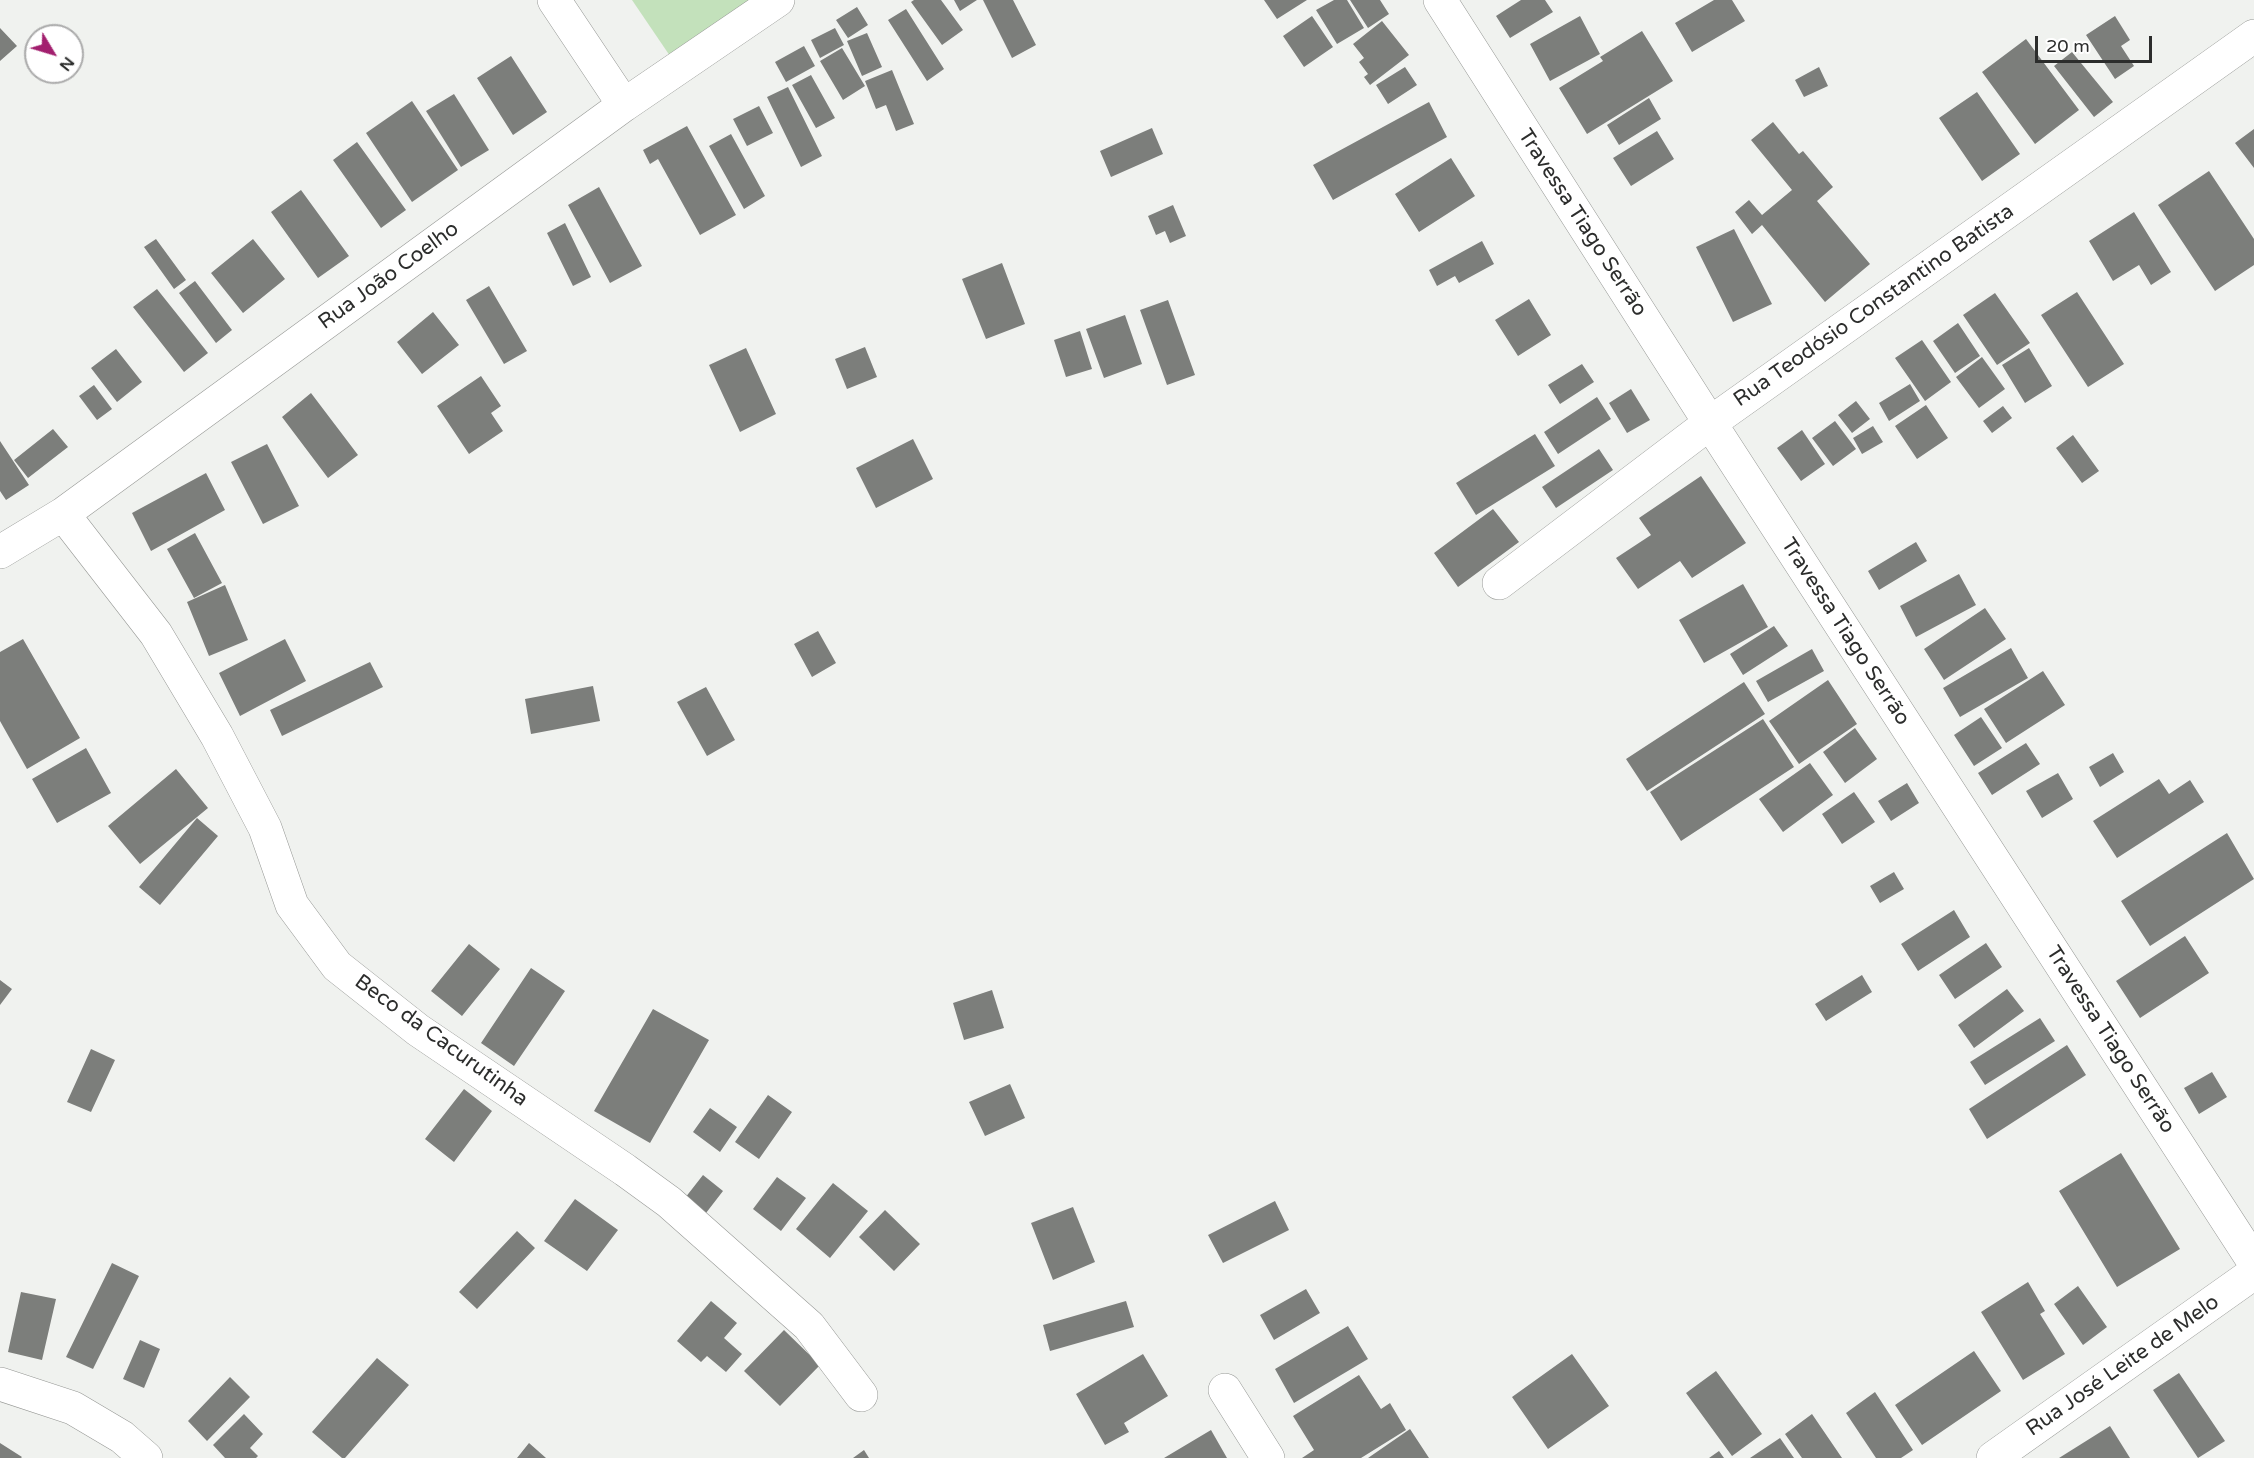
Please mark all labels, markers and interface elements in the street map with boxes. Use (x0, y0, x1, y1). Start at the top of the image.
north arrow (24, 24, 84, 84)
scale bar (2038, 24, 2155, 62)
text: 20 m (2046, 35, 2090, 57)
text: N (55, 53, 78, 75)
street label: Travessa Tiago Serrão (1512, 125, 1652, 321)
street label: Rua Teodósio Constantino Batista (1729, 199, 2019, 413)
street label: Rua João Coelho (314, 217, 464, 335)
street label: Travessa Tiago Serrão (1775, 534, 1915, 730)
street label: Travessa Tiago Serrão (2040, 942, 2180, 1138)
street label: Beco da Cacurutinha (349, 970, 533, 1112)
street label: Rua José Leite de Melo (2022, 1290, 2224, 1442)

